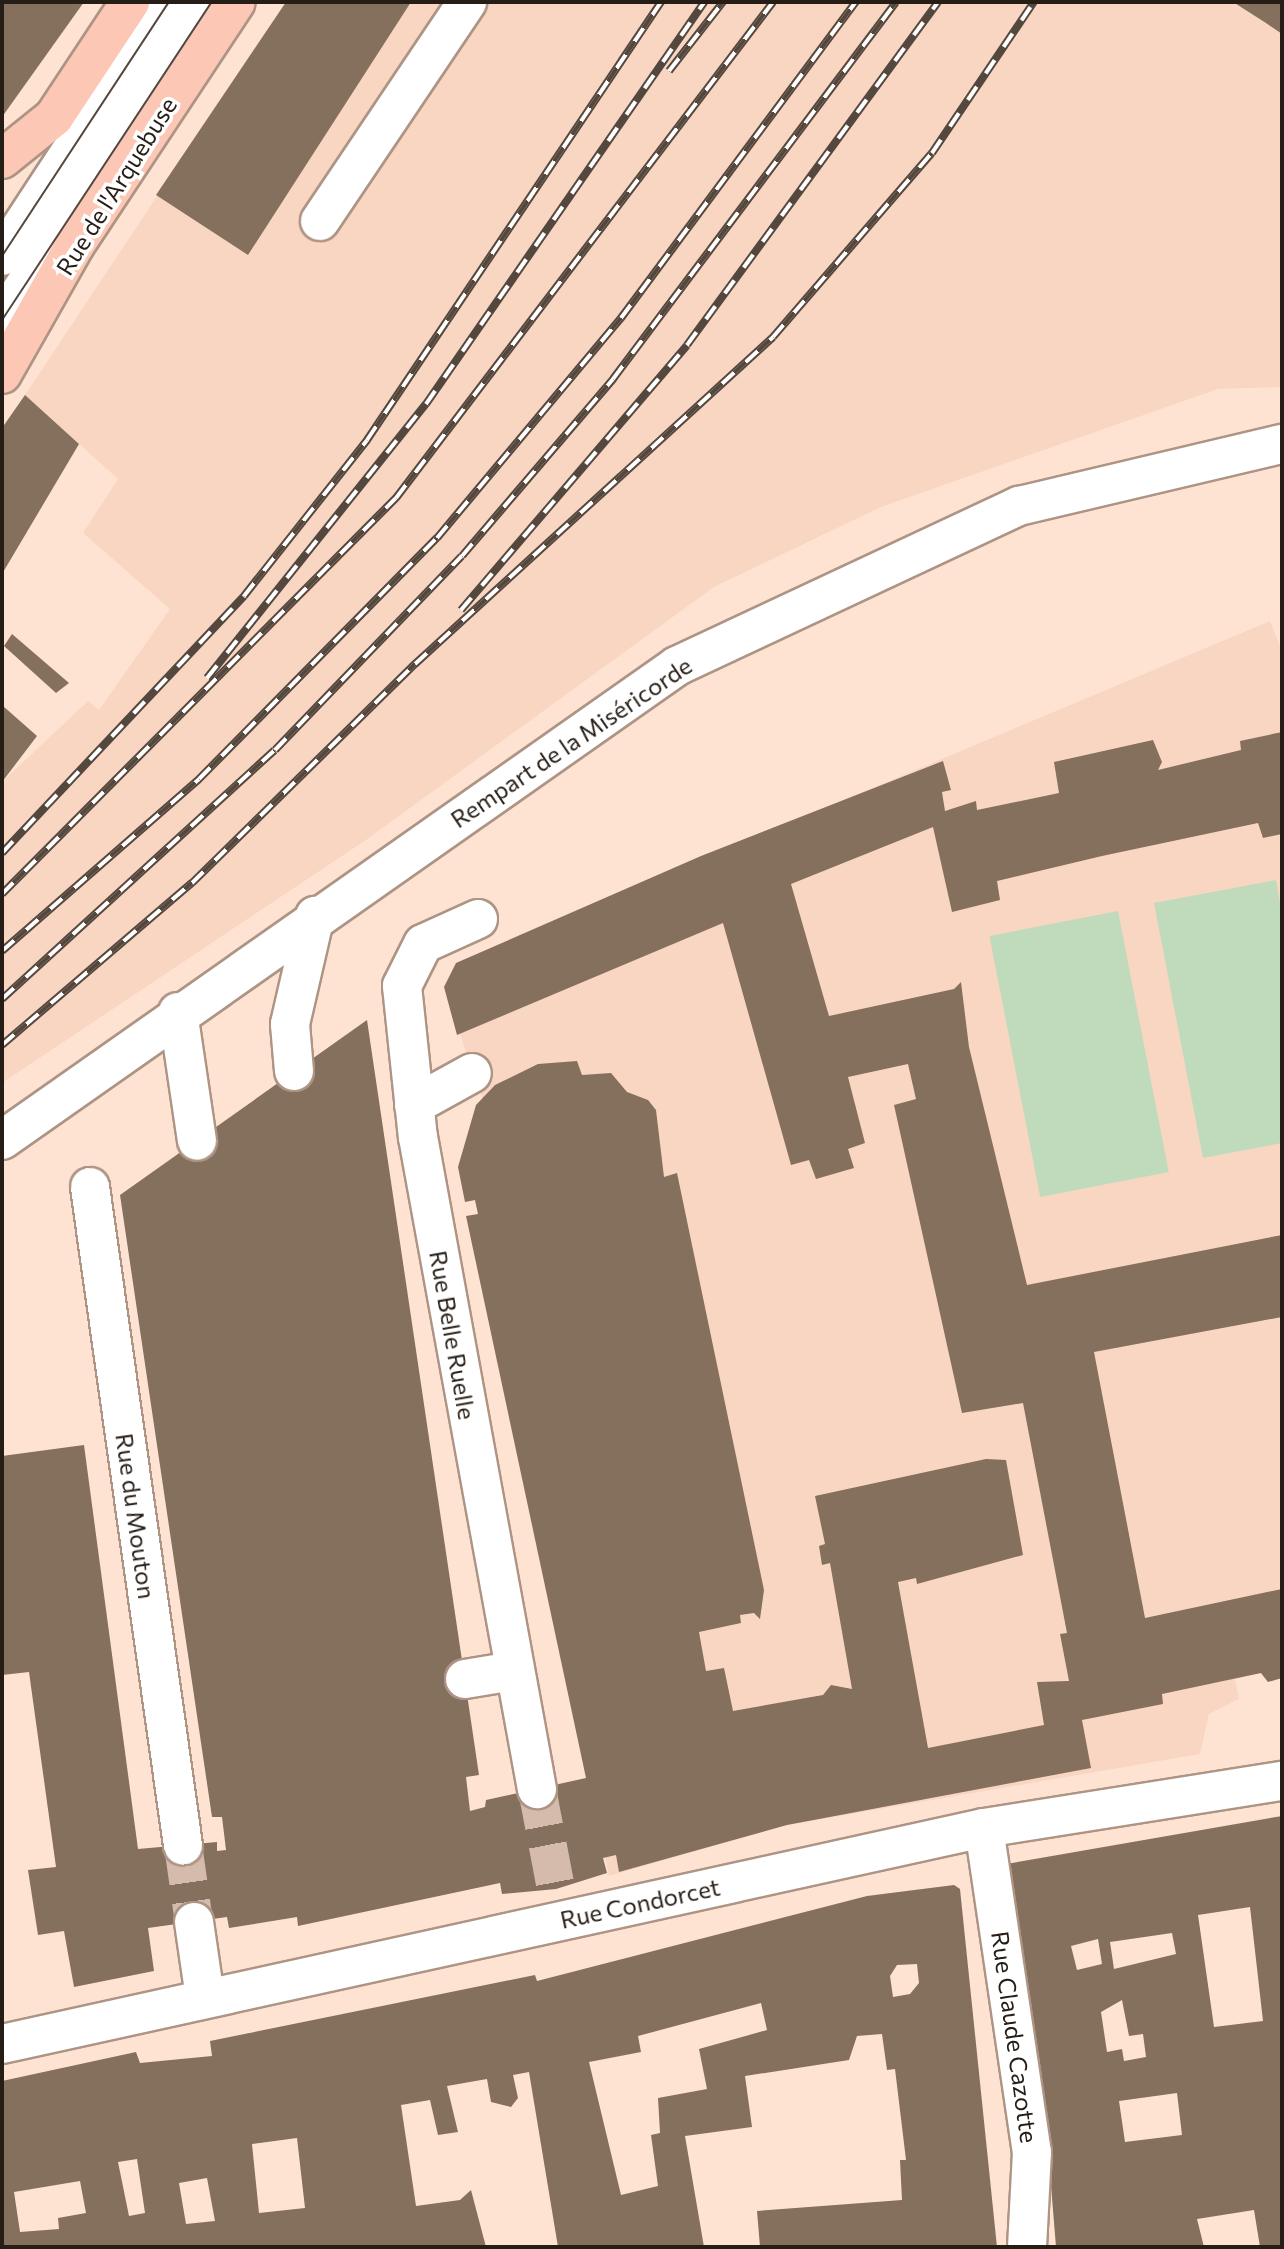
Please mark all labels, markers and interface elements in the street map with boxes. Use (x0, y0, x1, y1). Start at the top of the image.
street label: Rue de l'Arquebuse (50, 92, 182, 280)
street label: Rempart de la Miséricorde (445, 651, 697, 833)
street label: Rue Belle Ruelle (424, 1248, 482, 1422)
street label: Rue du Mouton (110, 1431, 162, 1601)
street label: Rue Condorcet (557, 1872, 723, 1934)
street label: Rue Claude Cazotte (986, 1929, 1044, 2145)

